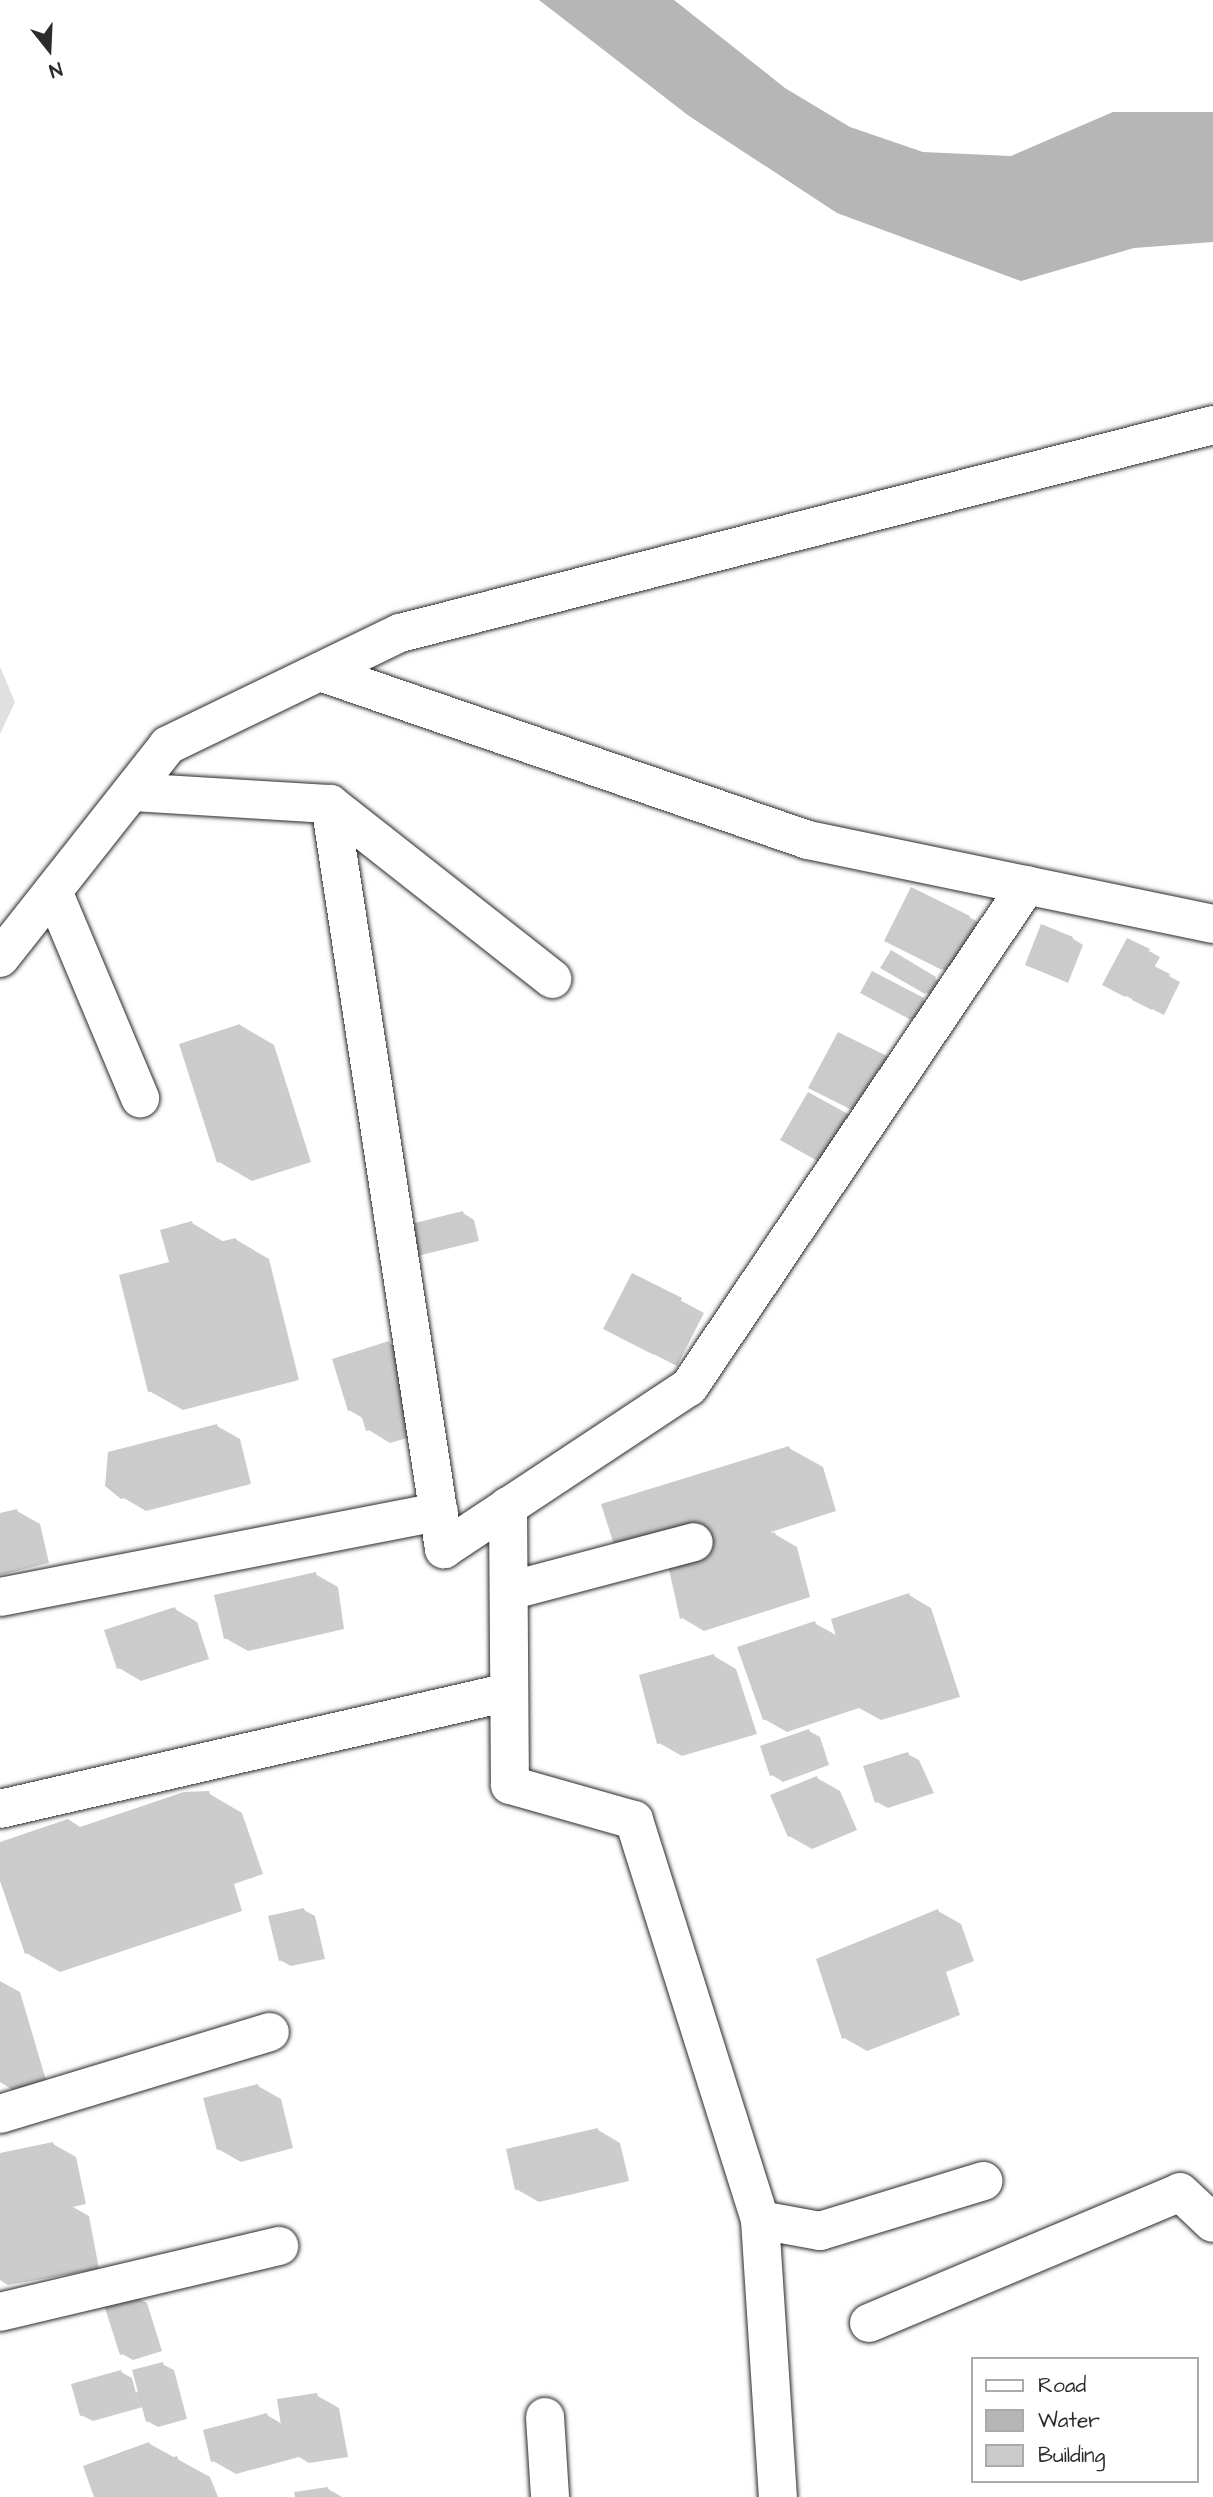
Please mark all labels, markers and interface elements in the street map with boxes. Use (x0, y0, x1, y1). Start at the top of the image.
north arrow (14, 14, 84, 84)
text: N (46, 55, 65, 84)
legend (972, 2357, 1199, 2483)
text: Road (1038, 2371, 1086, 2400)
text: Water (1038, 2406, 1100, 2435)
text: Building (1038, 2441, 1105, 2470)

